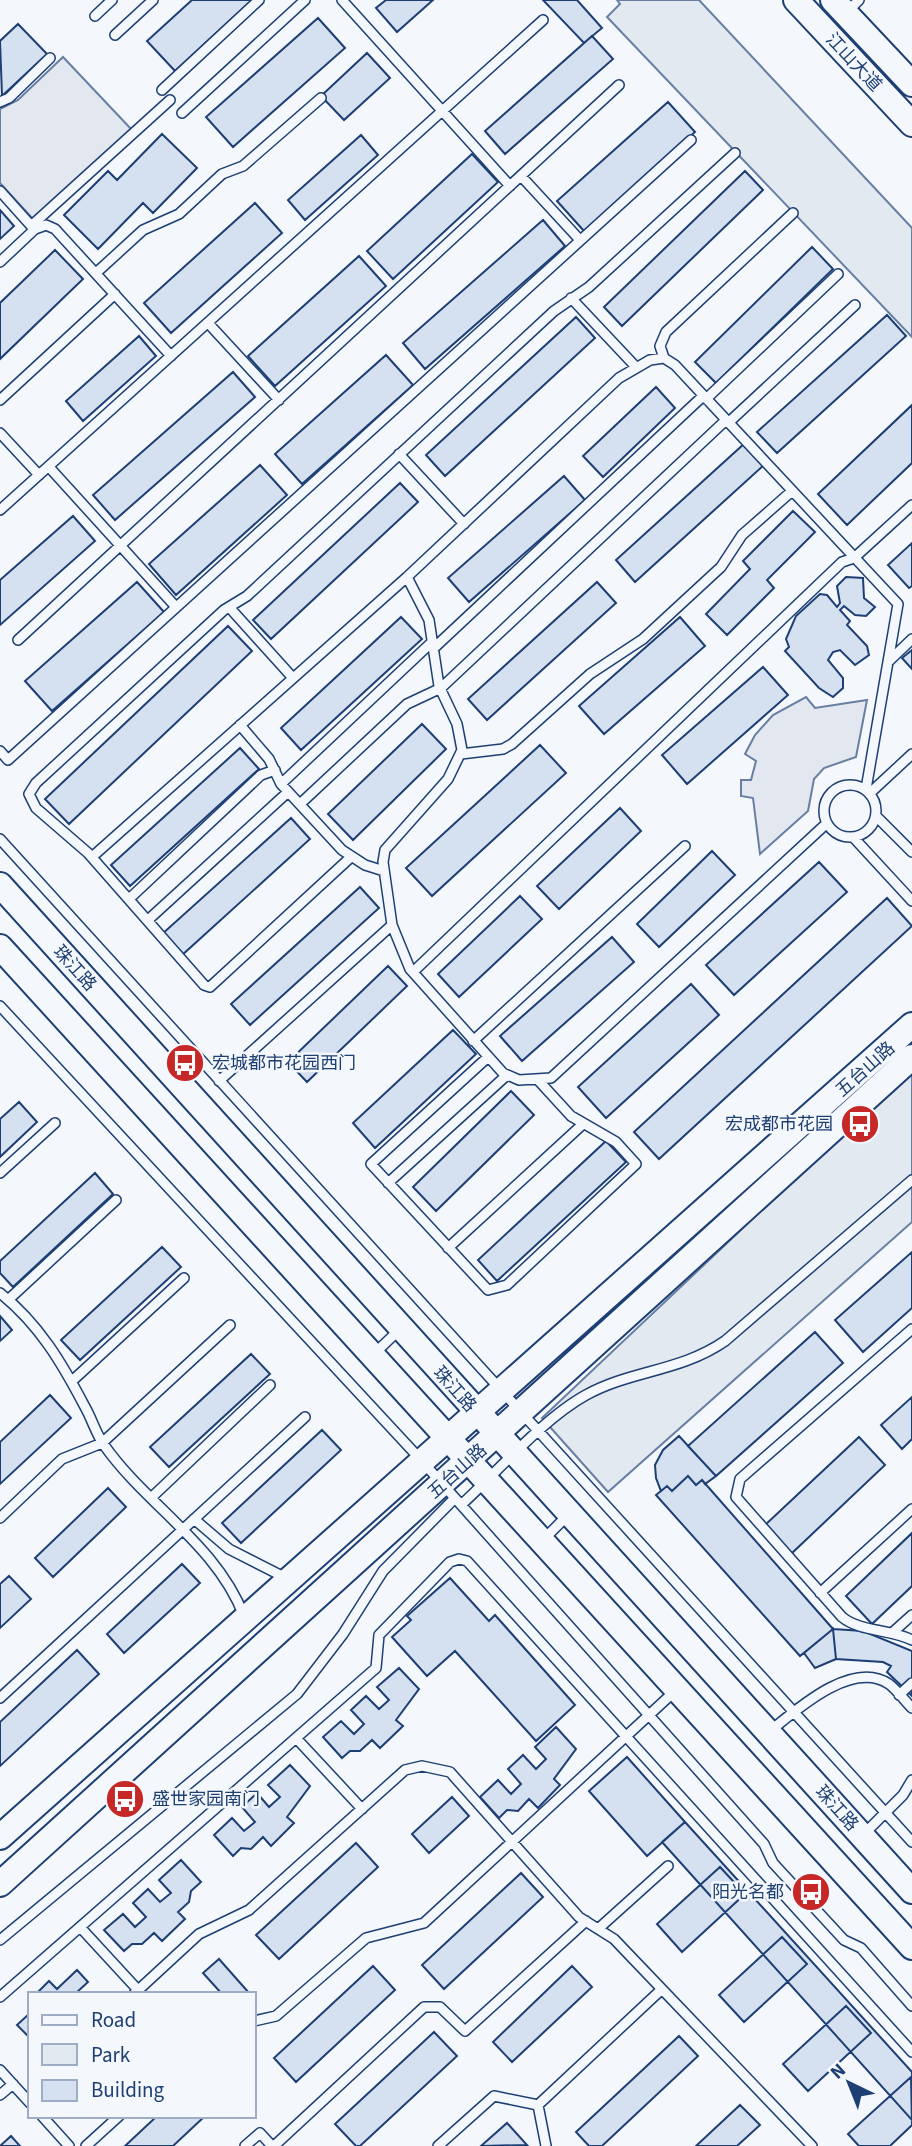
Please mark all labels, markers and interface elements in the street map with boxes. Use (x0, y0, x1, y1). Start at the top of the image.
street label: 江山大道 (820, 27, 887, 97)
street label: 珠江路 (47, 940, 102, 997)
street label: 五台山路 (830, 1036, 900, 1103)
bus stop icon: 宏城都市花园西门 (164, 1042, 206, 1084)
place label: 宏城都市花园西门 (212, 1051, 356, 1076)
bus stop icon: 宏成都市花园 (839, 1103, 881, 1145)
place label: 宏成都市花园 (725, 1112, 833, 1137)
street label: 珠江路 (427, 1361, 482, 1418)
street label: 五台山路 (422, 1438, 492, 1505)
bus stop icon: 盛世家园南门 (104, 1778, 146, 1820)
street label: 珠江路 (809, 1780, 864, 1837)
place label: 盛世家园南门 (152, 1787, 260, 1812)
bus stop icon: 阳光名都 (790, 1871, 832, 1913)
place label: 阳光名都 (712, 1880, 784, 1905)
legend (28, 1992, 256, 2118)
text: Road (91, 2005, 136, 2035)
text: Park (91, 2040, 131, 2070)
north arrow (814, 2048, 884, 2118)
text: N (825, 2057, 852, 2086)
text: Building (91, 2075, 165, 2105)

